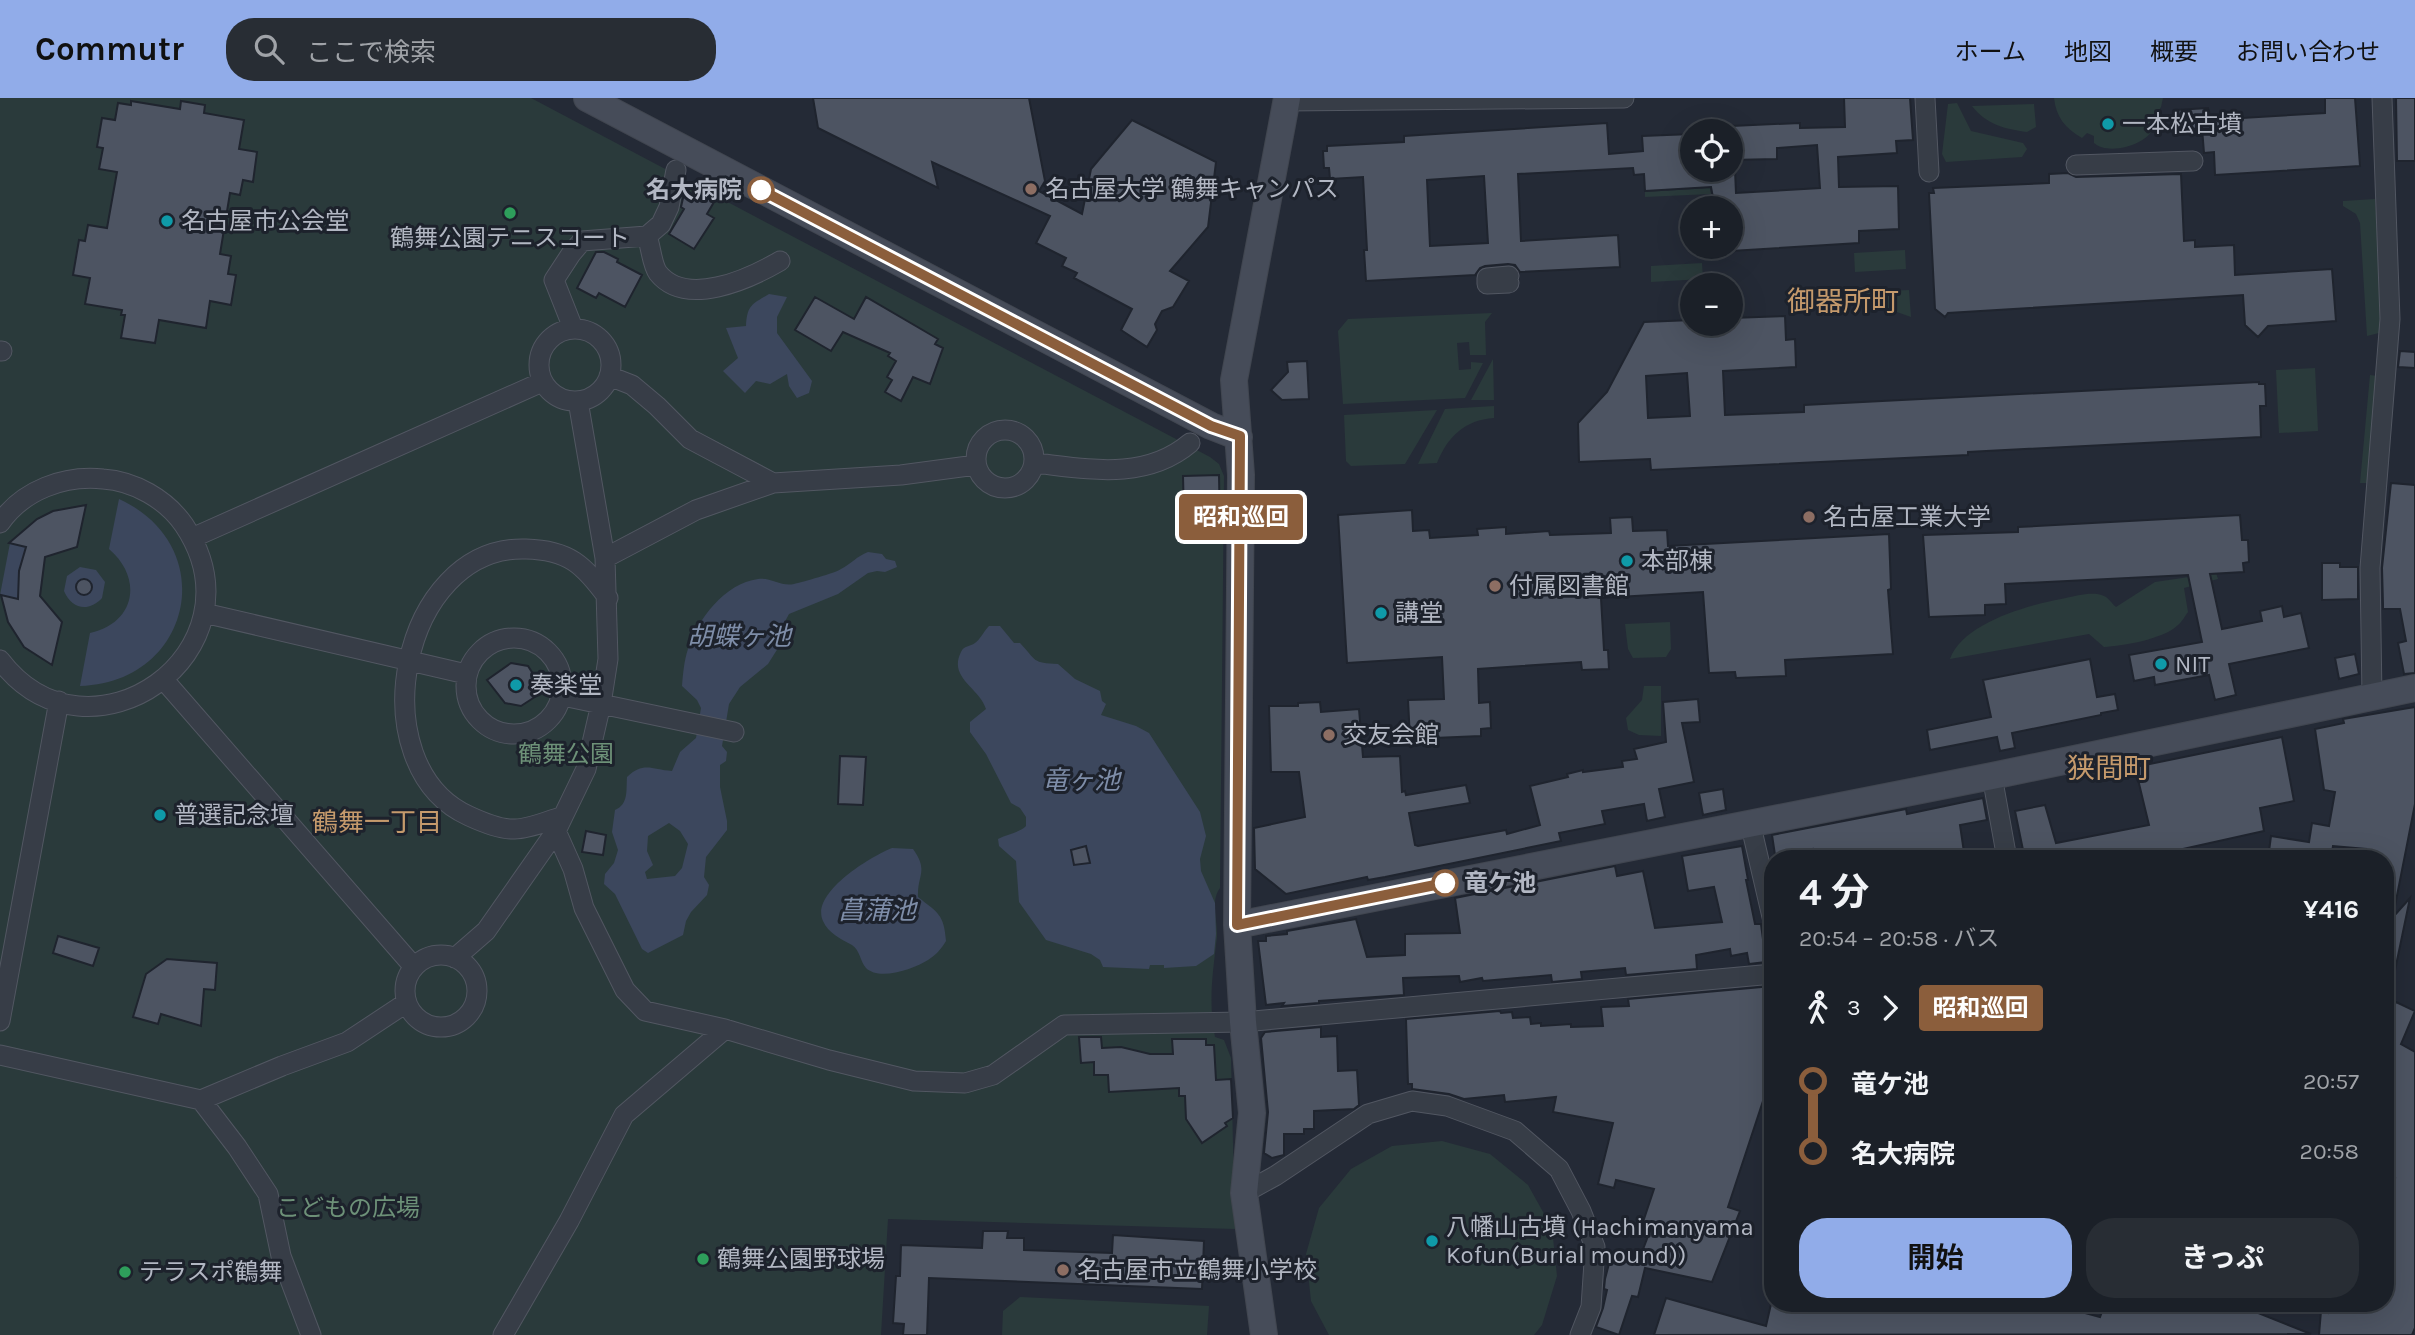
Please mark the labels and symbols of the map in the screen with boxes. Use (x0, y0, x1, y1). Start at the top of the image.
place label: 一本松古墳 (2122, 110, 2242, 138)
marker: 一本松古墳 (2100, 116, 2116, 132)
place label: 名古屋大学 鶴舞キャンパス (1045, 175, 1339, 203)
place label: 名大病院 (646, 176, 742, 204)
marker: 名大病院 (748, 177, 774, 203)
marker: 名古屋大学 鶴舞キャンパス (1023, 181, 1039, 197)
marker: 鶴舞公園テニスコート (502, 205, 518, 221)
place label: 名古屋市公会堂 (181, 207, 349, 235)
marker: 名古屋市公会堂 (159, 213, 175, 229)
place label: 鶴舞公園テニスコート (390, 224, 630, 252)
district label: 御器所町 (1787, 285, 1899, 318)
line badge: 昭和巡回 (1192, 494, 1290, 540)
place label: 名古屋工業大学 (1823, 503, 1991, 531)
marker: 名古屋工業大学 (1801, 509, 1817, 525)
place label: 本部棟 (1641, 547, 1713, 575)
marker: 本部棟 (1619, 553, 1635, 569)
place label: 付属図書館 (1509, 572, 1629, 600)
marker: 付属図書館 (1487, 578, 1503, 594)
place label: 講堂 (1395, 599, 1443, 627)
marker: 講堂 (1373, 605, 1389, 621)
water label: 胡蝶ヶ池 (687, 621, 794, 652)
place label: NIT (2175, 650, 2210, 678)
marker: NIT (2153, 656, 2169, 672)
place label: 奏楽堂 (530, 671, 602, 699)
marker: 奏楽堂 (508, 677, 524, 693)
place label: 交友会館 (1343, 721, 1439, 749)
marker: 交友会館 (1321, 727, 1337, 743)
park label: 鶴舞公園 (518, 740, 614, 768)
district label: 狭間町 (2067, 752, 2151, 785)
water label: 竜ヶ池 (1042, 765, 1123, 796)
place label: 普選記念壇 (174, 801, 294, 829)
marker: 普選記念壇 (152, 807, 168, 823)
district label: 鶴舞一丁目 (312, 807, 442, 838)
place label: 竜ケ池 (1464, 869, 1536, 897)
marker: 竜ケ池 (1432, 870, 1458, 896)
water label: 菖蒲池 (838, 895, 919, 926)
park label: こどもの広場 (276, 1194, 420, 1222)
place label: 八幡山古墳 (Hachimanyama Kofun(Burial mound)) (1446, 1213, 1754, 1269)
marker: 八幡山古墳 (Hachimanyama Kofun(Burial mound)) (1424, 1233, 1440, 1249)
place label: 鶴舞公園野球場 (717, 1245, 885, 1273)
marker: 鶴舞公園野球場 (695, 1251, 711, 1267)
place label: 名古屋市立鶴舞小学校 (1077, 1256, 1317, 1284)
place label: テラスポ鶴舞 (139, 1258, 283, 1286)
marker: 名古屋市立鶴舞小学校 (1055, 1262, 1071, 1278)
marker: テラスポ鶴舞 (117, 1264, 133, 1280)

